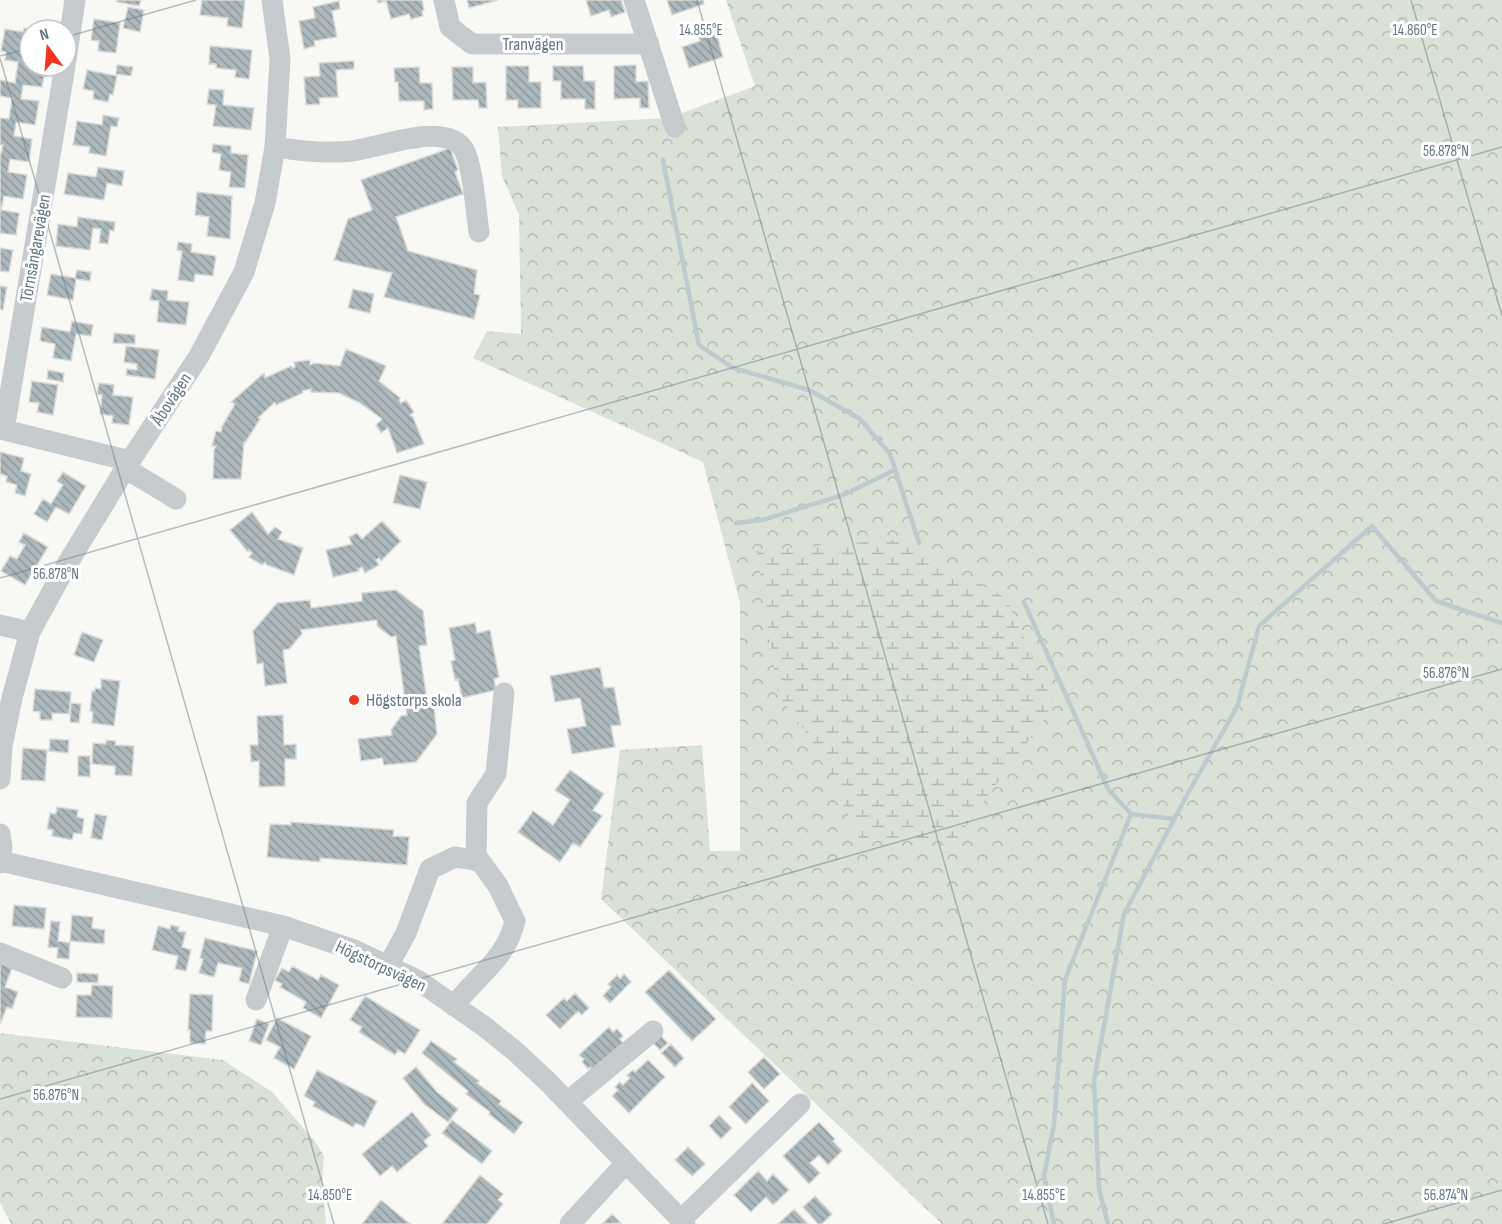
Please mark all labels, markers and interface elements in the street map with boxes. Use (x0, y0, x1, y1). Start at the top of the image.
north arrow (18, 18, 78, 78)
text: 14.855°E (679, 21, 723, 40)
text: 14.860°E (1393, 21, 1437, 40)
text: N (38, 25, 51, 45)
street label: Tranvägen (502, 34, 564, 55)
text: 56.878°N (1423, 142, 1469, 161)
street label: Törnsångarevägen (16, 193, 55, 304)
street label: Åbovägen (146, 369, 196, 430)
text: 56.878°N (33, 565, 79, 584)
text: 56.876°N (1423, 664, 1469, 683)
place label: Högstorps skola (366, 690, 462, 711)
marker: Högstorps skola (347, 693, 361, 707)
street label: Högstorpsvägen (332, 936, 430, 997)
text: 56.876°N (33, 1086, 79, 1105)
text: 14.850°E (308, 1186, 352, 1205)
text: 14.855°E (1022, 1186, 1066, 1205)
text: 56.874°N (1424, 1186, 1468, 1205)

